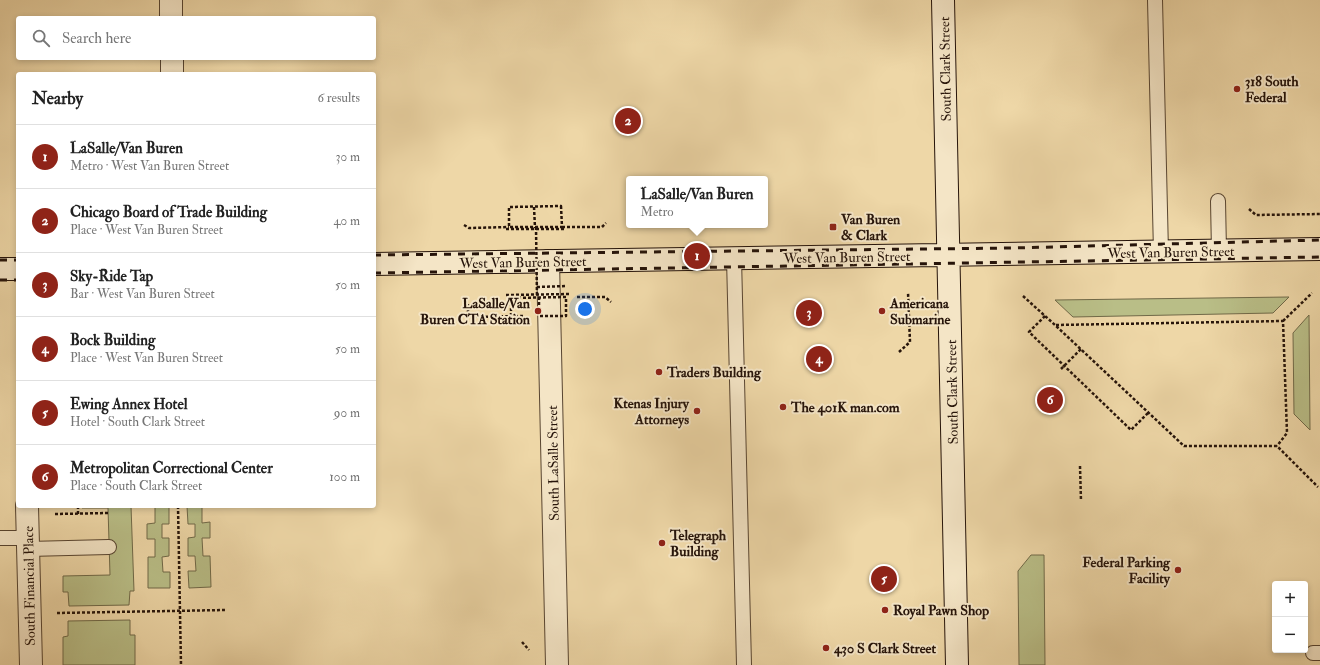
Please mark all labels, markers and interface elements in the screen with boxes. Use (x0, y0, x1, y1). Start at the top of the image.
search box (16, 16, 376, 60)
street label: South Clark Street (936, 16, 955, 121)
icon: search (30, 27, 52, 49)
text: Search here (62, 29, 131, 48)
place label: 318 South Federal (1245, 73, 1299, 106)
marker: 318 South Federal (1232, 84, 1242, 94)
text: Nearby (32, 88, 83, 109)
text: 6 results (317, 90, 360, 106)
pin: 2 (615, 106, 641, 136)
text: LaSalle/Van Buren (70, 139, 183, 158)
text: 1 (43, 149, 47, 165)
text: 30 m (336, 149, 360, 165)
text: Metro · West Van Buren Street (70, 158, 229, 174)
popup (626, 176, 768, 228)
text: LaSalle/Van Buren (641, 185, 753, 204)
text: Chicago Board of Trade Building (70, 203, 267, 222)
text: Metro (641, 204, 674, 220)
place label: Van Buren & Clark (840, 211, 901, 244)
text: 2 (42, 213, 48, 229)
text: 40 m (334, 213, 360, 229)
text: Place · West Van Buren Street (70, 222, 223, 238)
marker: Van Buren & Clark (828, 222, 838, 232)
pin: 1 (684, 241, 710, 271)
street label: West Van Buren Street (1106, 243, 1235, 262)
street label: West Van Buren Street (782, 248, 911, 267)
street label: West Van Buren Street (458, 253, 587, 272)
text: Sky-Ride Tap (70, 267, 153, 286)
text: 3 (43, 277, 48, 293)
text: 50 m (335, 277, 360, 293)
text: Bar · West Van Buren Street (70, 286, 215, 302)
place label: LaSalle/Van Buren CTA Station (420, 295, 531, 328)
place label: Americana Submarine (889, 295, 951, 328)
pin: 3 (796, 298, 822, 328)
your location (575, 299, 595, 319)
marker: LaSalle/Van Buren CTA Station (533, 306, 543, 316)
marker: Americana Submarine (877, 306, 887, 316)
text: Bock Building (70, 331, 155, 350)
street label: South Clark Street (943, 339, 962, 444)
text: 4 (41, 341, 49, 357)
text: 50 m (335, 341, 360, 357)
pin: 4 (806, 344, 832, 374)
text: Place · West Van Buren Street (70, 350, 223, 366)
place label: Traders Building (666, 364, 762, 382)
marker: Traders Building (654, 367, 664, 377)
pin: 6 (1037, 385, 1063, 415)
text: Ewing Annex Hotel (70, 395, 188, 414)
place label: Ktenas Injury Attorneys (614, 395, 690, 429)
place label: The 401K man.com (790, 399, 900, 416)
marker: The 401K man.com (778, 402, 788, 412)
text: 5 (42, 405, 48, 421)
text: 90 m (334, 405, 360, 421)
street label: South LaSalle Street (544, 405, 563, 521)
marker: Ktenas Injury Attorneys (692, 406, 702, 416)
text: Hotel · South Clark Street (70, 414, 205, 430)
text: Metropolitan Correctional Center (70, 459, 273, 478)
text: 6 (42, 469, 48, 485)
text: 100 m (329, 469, 360, 485)
text: Place · South Clark Street (70, 478, 202, 494)
street label: South Financial Place (20, 526, 39, 646)
place label: Telegraph Building (669, 527, 727, 561)
marker: Telegraph Building (657, 538, 667, 548)
place label: Federal Parking Facility (1082, 554, 1171, 588)
pin: 5 (871, 564, 897, 594)
marker: Federal Parking Facility (1173, 565, 1183, 575)
map controls (1272, 581, 1308, 653)
button: + (1272, 581, 1308, 617)
place label: Royal Pawn Shop (893, 602, 989, 620)
marker: Royal Pawn Shop (880, 605, 890, 615)
button: − (1272, 617, 1308, 653)
place label: 430 S Clark Street (833, 640, 936, 657)
marker: 430 S Clark Street (821, 643, 831, 653)

